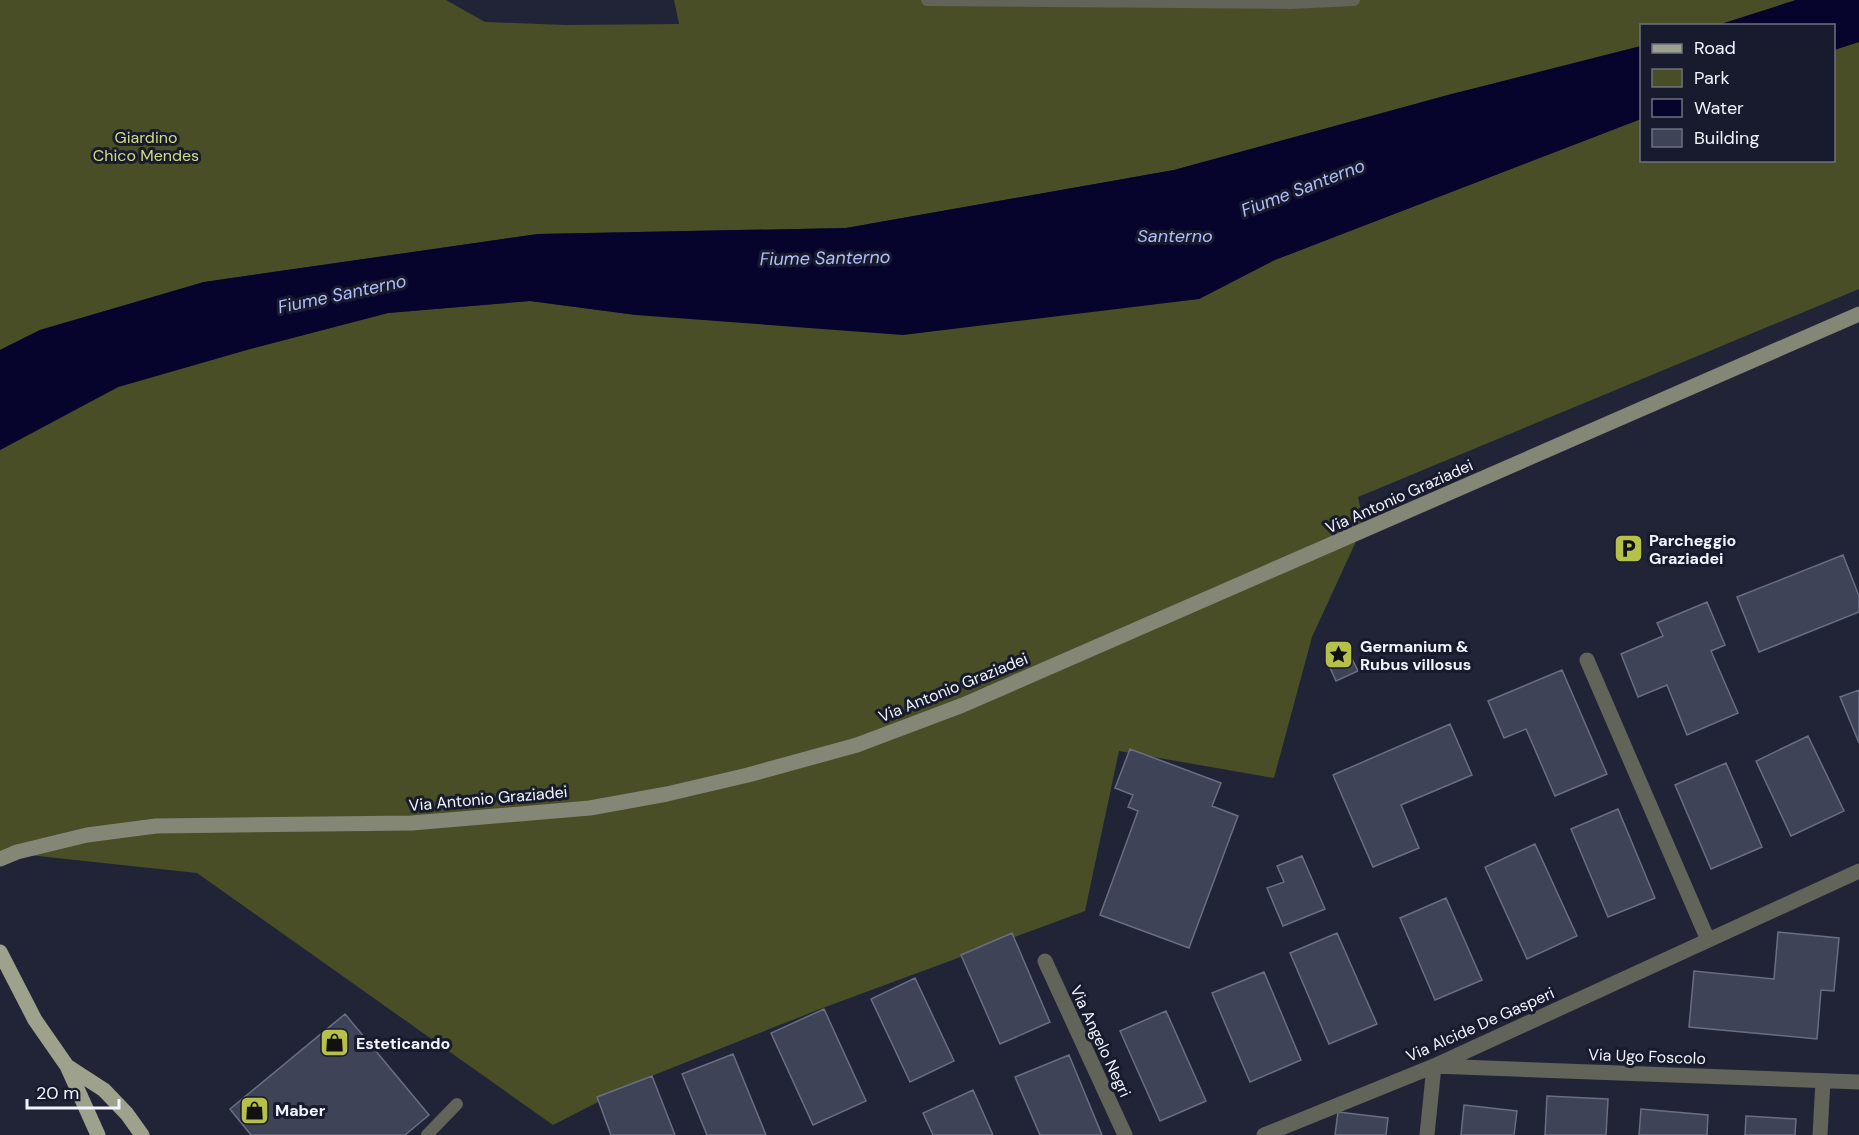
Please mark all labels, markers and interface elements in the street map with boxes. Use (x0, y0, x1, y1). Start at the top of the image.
legend (1640, 24, 1835, 162)
text: Road (1694, 36, 1736, 60)
text: Park (1694, 66, 1730, 90)
text: Water (1694, 96, 1744, 120)
text: Building (1694, 126, 1759, 150)
park label: Giardino Chico Mendes (93, 127, 199, 166)
water label: Fiume Santerno (1238, 153, 1368, 223)
water label: Santerno (1137, 224, 1213, 248)
water label: Fiume Santerno (759, 245, 891, 271)
water label: Fiume Santerno (275, 269, 409, 319)
street label: Via Antonio Graziadei (1322, 454, 1476, 538)
place label: Parcheggio Graziadei (1649, 530, 1736, 569)
parking icon: Parcheggio Graziadei (1612, 533, 1644, 565)
place label: Germanium & Rubus villosus (1360, 636, 1471, 675)
place icon: Germanium & Rubus villosus (1323, 639, 1355, 671)
street label: Via Antonio Graziadei (875, 648, 1031, 727)
street label: Via Antonio Graziadei (408, 781, 568, 816)
street label: Via Angelo Negri (1065, 982, 1136, 1101)
street label: Via Alcide De Gasperi (1403, 982, 1558, 1067)
shop icon: Esteticando (319, 1027, 351, 1059)
place label: Esteticando (356, 1033, 450, 1054)
street label: Via Ugo Foscolo (1588, 1044, 1706, 1069)
scale bar (27, 1072, 118, 1110)
text: 20 m (36, 1081, 79, 1105)
shop icon: Maber (238, 1094, 270, 1126)
place label: Maber (275, 1100, 326, 1121)

